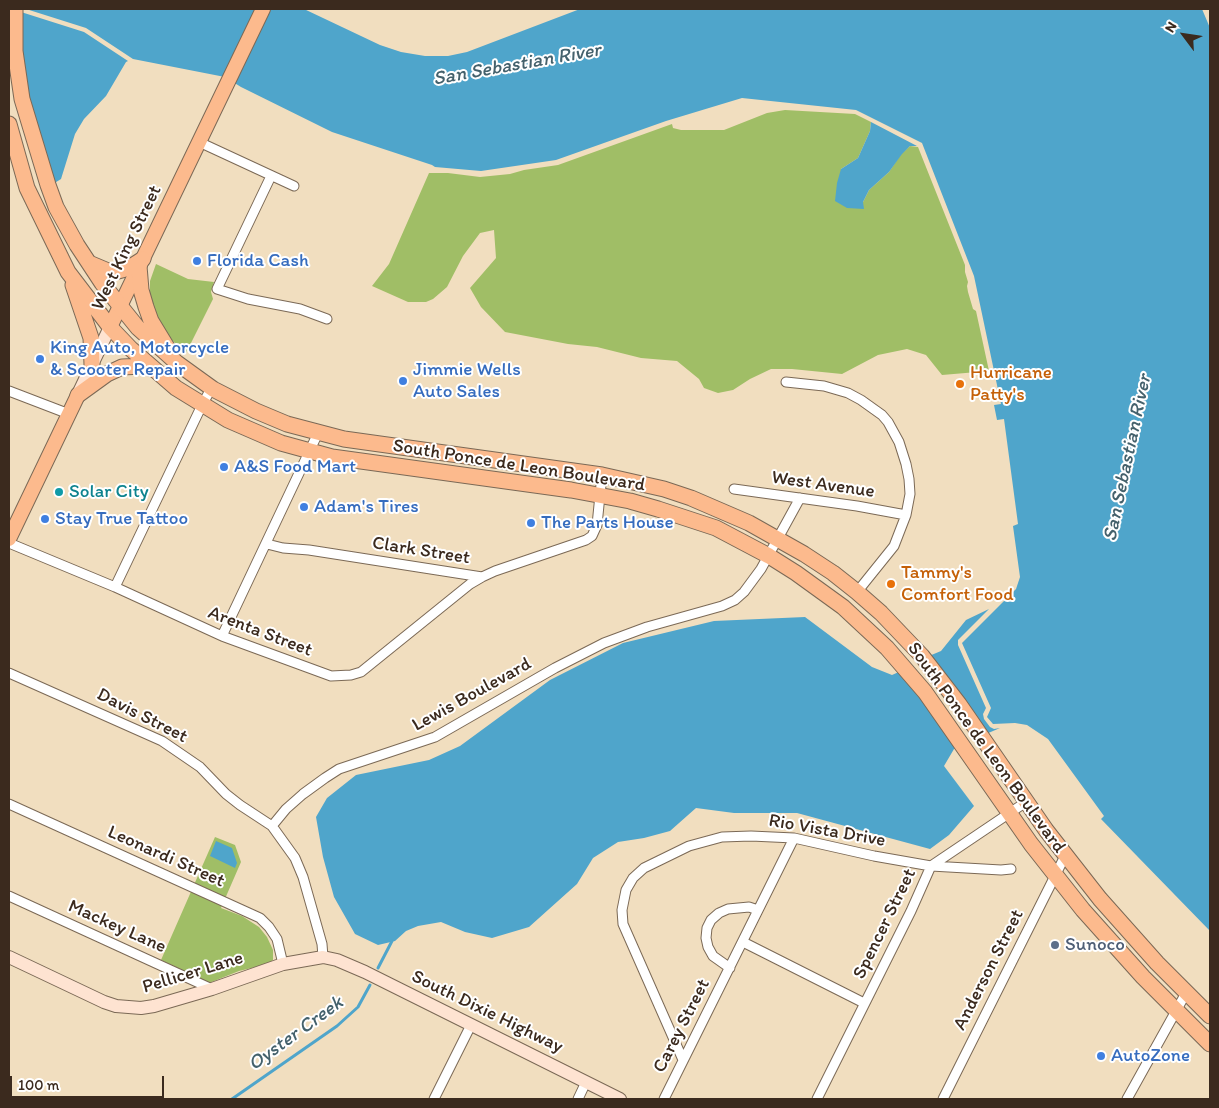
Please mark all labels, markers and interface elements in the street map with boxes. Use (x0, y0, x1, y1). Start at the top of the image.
north arrow (1159, 10, 1209, 60)
text: N (1161, 19, 1180, 35)
water label: San Sebastian River (431, 38, 603, 92)
street label: West King Street (87, 182, 167, 314)
place label: Florida Cash (207, 250, 309, 272)
marker: Florida Cash (191, 255, 203, 267)
place label: King Auto, Motorcycle & Scooter Repair (50, 337, 229, 381)
marker: King Auto, Motorcycle & Scooter Repair (34, 353, 46, 365)
place label: Jimmie Wells Auto Sales (413, 359, 521, 403)
place label: Hurricane Patty's (970, 362, 1052, 406)
water label: San Sebastian River (1099, 373, 1157, 543)
marker: Jimmie Wells Auto Sales (397, 375, 409, 387)
marker: Hurricane Patty's (954, 378, 966, 390)
street label: South Ponce de Leon Boulevard (391, 435, 647, 497)
place label: A&S Food Mart (234, 456, 356, 478)
marker: A&S Food Mart (218, 461, 230, 473)
street label: West Avenue (770, 466, 876, 504)
place label: Solar City (69, 481, 149, 503)
marker: Solar City (53, 486, 65, 498)
place label: Adam's Tires (314, 496, 419, 518)
marker: Adam's Tires (298, 501, 310, 513)
place label: Stay True Tattoo (55, 508, 188, 530)
place label: The Parts House (541, 512, 674, 534)
marker: Stay True Tattoo (39, 513, 51, 525)
marker: The Parts House (525, 517, 537, 529)
street label: Clark Street (370, 532, 472, 570)
place label: Tammy's Comfort Food (901, 562, 1014, 606)
marker: Tammy's Comfort Food (885, 578, 897, 590)
street label: Arenta Street (205, 602, 315, 662)
street label: South Ponce de Leon Boulevard (902, 638, 1070, 858)
street label: Lewis Boulevard (408, 653, 536, 737)
street label: Davis Street (93, 683, 191, 749)
street label: Rio Vista Drive (767, 810, 887, 852)
street label: Leonardi Street (104, 821, 228, 893)
street label: Spencer Street (848, 865, 922, 983)
street label: Mackey Lane (64, 895, 170, 959)
street label: Anderson Street (949, 906, 1029, 1034)
place label: Sunoco (1065, 934, 1125, 956)
marker: Sunoco (1049, 939, 1061, 951)
street label: Pellicer Lane (140, 947, 246, 999)
street label: South Dixie Highway (408, 965, 566, 1059)
street label: Carey Street (649, 975, 715, 1077)
water label: Oyster Creek (244, 991, 348, 1077)
place label: AutoZone (1111, 1045, 1190, 1067)
marker: AutoZone (1095, 1050, 1107, 1062)
scale bar (12, 1066, 166, 1098)
text: 100 m (18, 1076, 59, 1094)

